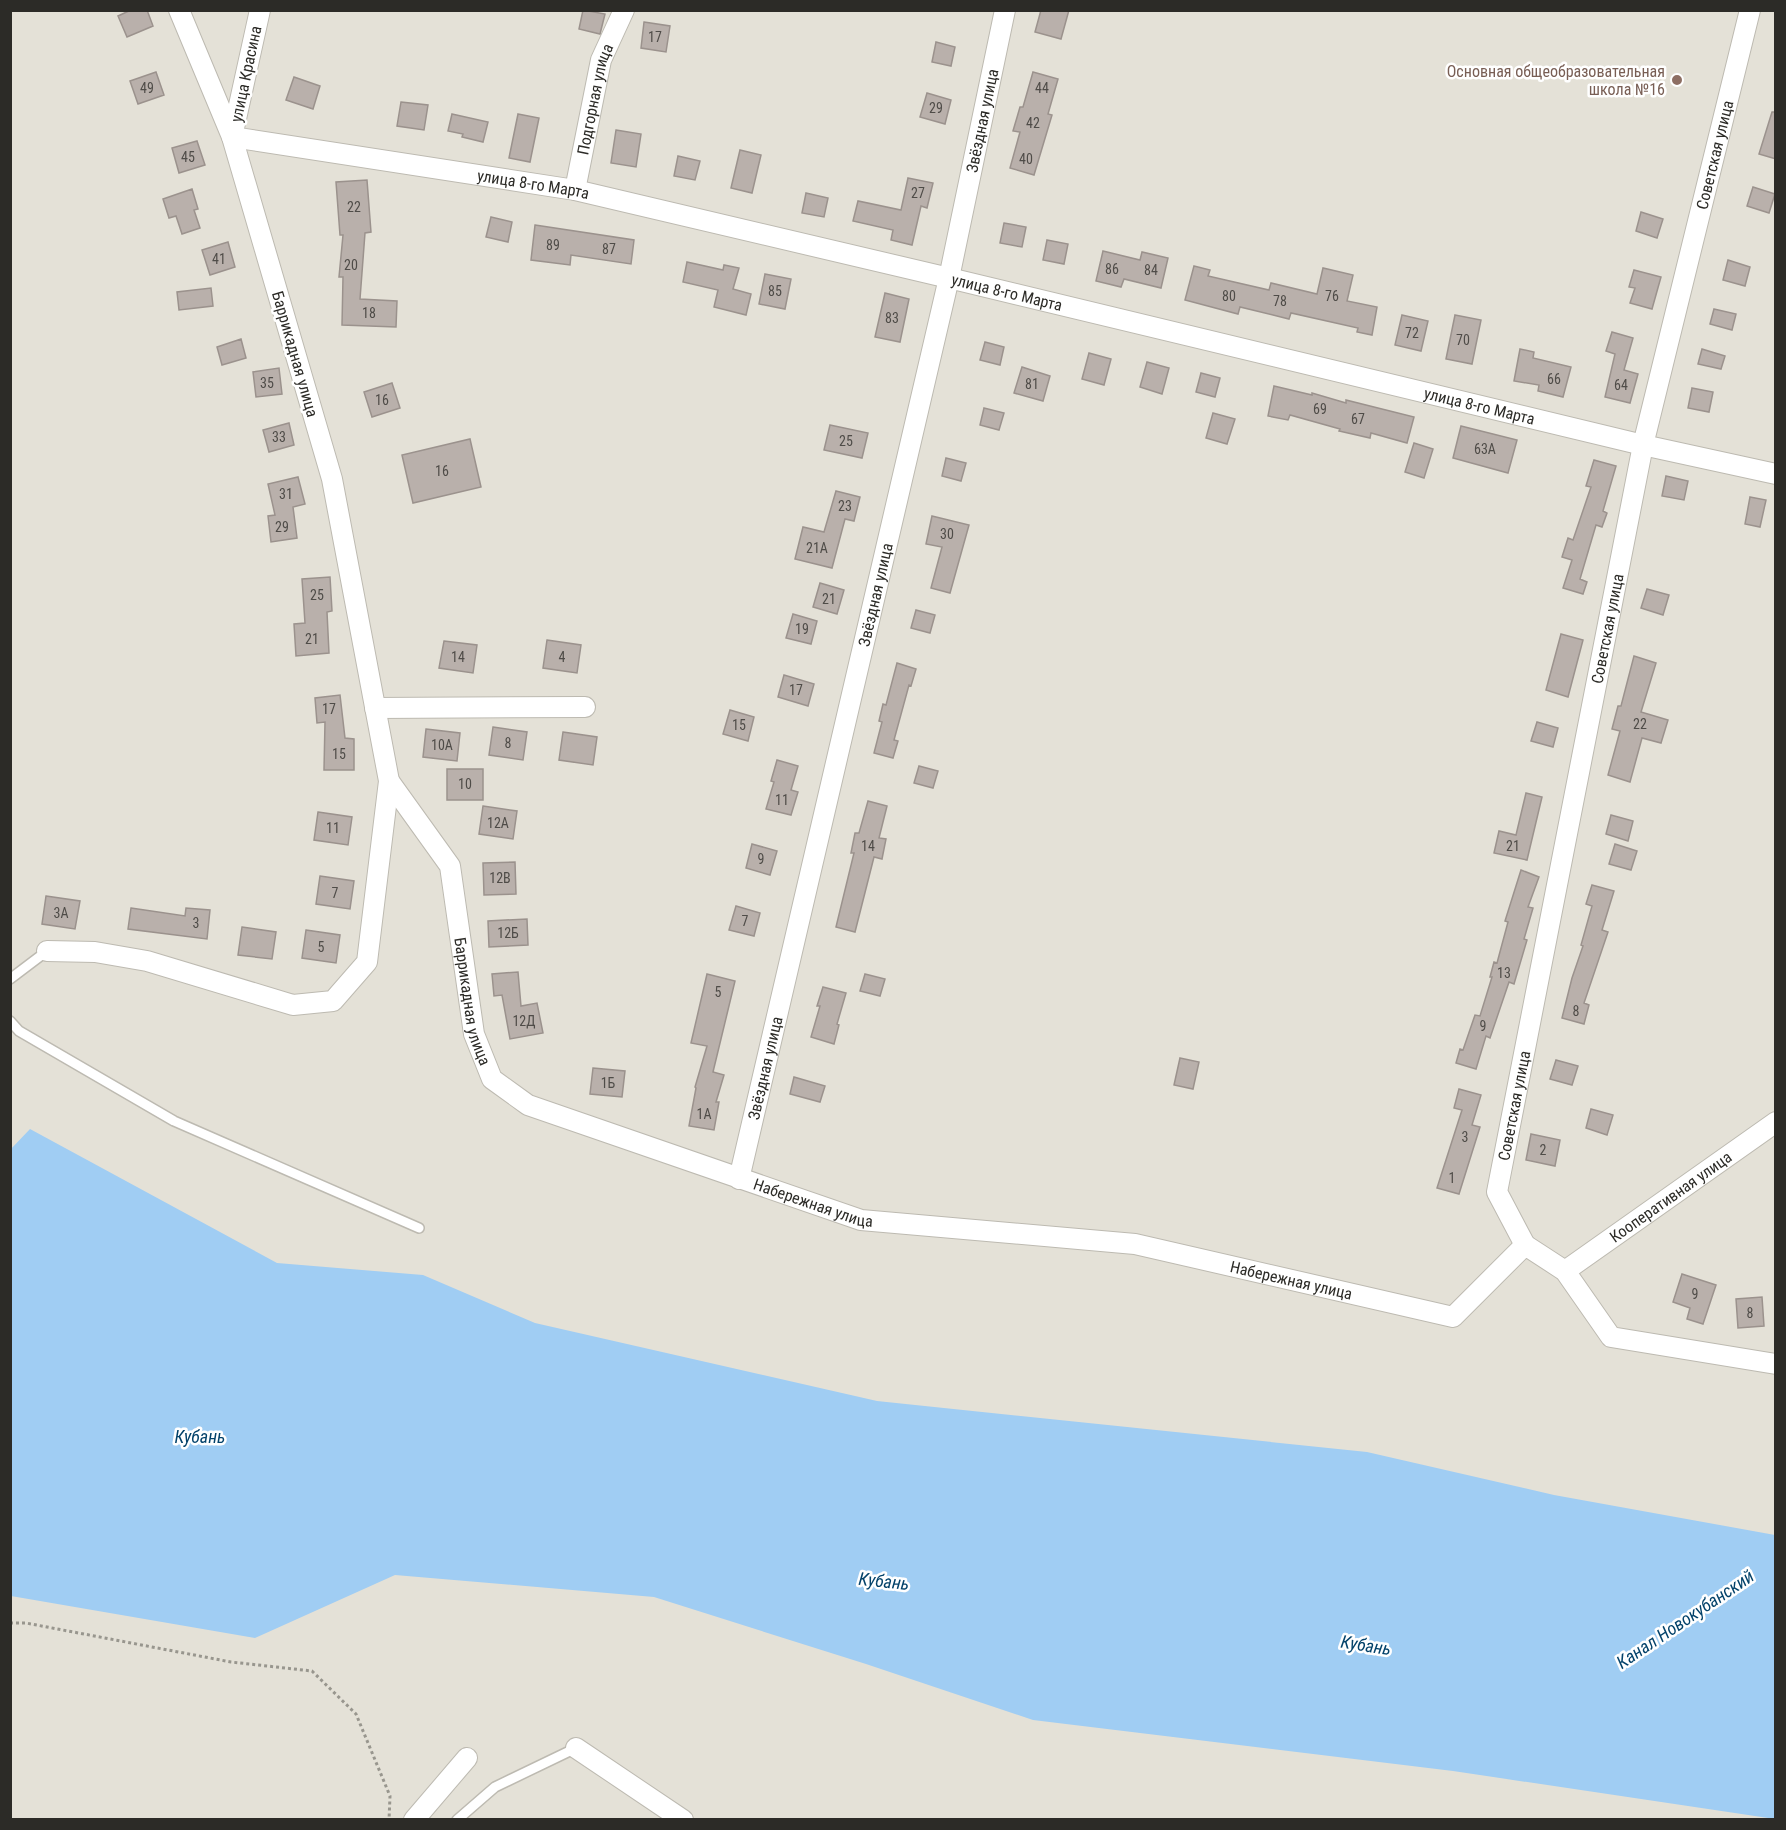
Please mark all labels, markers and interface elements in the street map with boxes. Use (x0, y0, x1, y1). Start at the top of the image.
street label: улица Красина (227, 24, 265, 124)
house number: 17 (648, 29, 662, 45)
street label: Подгорная улица (573, 40, 617, 156)
place label: Основная общеобразовательная школа №16 (1447, 62, 1665, 99)
street label: Звёздная улица (962, 67, 1002, 174)
marker: Основная общеобразовательная школа №16 (1670, 73, 1684, 87)
house number: 49 (140, 80, 154, 96)
house number: 44 (1035, 80, 1049, 96)
street label: Советская улица (1692, 98, 1737, 211)
house number: 29 (929, 100, 943, 116)
house number: 42 (1026, 115, 1040, 131)
house number: 45 (181, 149, 195, 165)
house number: 40 (1019, 151, 1033, 167)
street label: улица 8-го Марта (476, 166, 591, 203)
house number: 27 (911, 185, 925, 201)
house number: 22 (347, 199, 361, 215)
house number: 89 (546, 237, 560, 253)
house number: 87 (602, 241, 616, 257)
house number: 41 (212, 251, 226, 267)
house number: 20 (344, 257, 358, 273)
house number: 86 (1105, 261, 1119, 277)
house number: 84 (1144, 262, 1158, 278)
street label: улица 8-го Марта (950, 269, 1064, 314)
house number: 85 (768, 283, 782, 299)
house number: 80 (1222, 288, 1236, 304)
house number: 76 (1325, 288, 1339, 304)
street label: Баррикадная улица (268, 289, 322, 419)
house number: 78 (1273, 293, 1287, 309)
house number: 18 (362, 305, 376, 321)
house number: 83 (885, 310, 899, 326)
house number: 72 (1405, 325, 1419, 341)
house number: 70 (1456, 332, 1470, 348)
house number: 66 (1547, 371, 1561, 387)
house number: 35 (260, 375, 274, 391)
house number: 81 (1025, 376, 1039, 392)
house number: 64 (1614, 377, 1628, 393)
street label: улица 8-го Марта (1422, 383, 1537, 428)
house number: 16 (375, 392, 389, 408)
house number: 69 (1313, 401, 1327, 417)
house number: 67 (1351, 411, 1365, 427)
house number: 33 (272, 429, 286, 445)
house number: 25 (839, 433, 853, 449)
house number: 63А (1474, 441, 1496, 457)
house number: 16 (435, 463, 449, 479)
house number: 31 (279, 486, 293, 502)
house number: 23 (838, 498, 852, 514)
house number: 29 (275, 519, 289, 535)
house number: 30 (940, 526, 954, 542)
house number: 21А (806, 540, 828, 556)
street label: Звёздная улица (854, 541, 896, 648)
street label: Советская улица (1587, 572, 1627, 685)
house number: 25 (310, 587, 324, 603)
house number: 21 (822, 591, 836, 607)
house number: 19 (795, 621, 809, 637)
house number: 21 (305, 631, 319, 647)
house number: 14 (451, 649, 465, 665)
house number: 4 (559, 649, 566, 665)
house number: 17 (789, 682, 803, 698)
house number: 17 (322, 701, 336, 717)
house number: 22 (1633, 716, 1647, 732)
house number: 15 (732, 717, 746, 733)
house number: 8 (505, 735, 512, 751)
house number: 10А (431, 737, 453, 753)
house number: 15 (332, 746, 346, 762)
house number: 10 (458, 776, 472, 792)
house number: 11 (775, 792, 789, 808)
house number: 12А (487, 815, 509, 831)
house number: 11 (326, 820, 340, 836)
house number: 14 (861, 838, 875, 854)
house number: 21 (1506, 838, 1520, 854)
house number: 9 (758, 851, 764, 867)
house number: 12В (489, 870, 511, 886)
house number: 7 (332, 885, 339, 901)
house number: 3А (54, 905, 68, 921)
house number: 7 (742, 913, 749, 929)
house number: 3 (193, 915, 199, 931)
house number: 12Б (497, 925, 519, 941)
street label: Баррикадная улица (451, 936, 495, 1068)
house number: 5 (318, 939, 325, 955)
house number: 13 (1497, 965, 1511, 981)
house number: 5 (715, 984, 722, 1000)
house number: 8 (1573, 1003, 1580, 1019)
house number: 12Д (512, 1013, 536, 1029)
street label: Звёздная улица (744, 1014, 786, 1122)
house number: 9 (1480, 1018, 1486, 1034)
street label: Советская улица (1494, 1049, 1534, 1162)
house number: 1Б (601, 1075, 616, 1091)
house number: 1А (697, 1106, 711, 1122)
house number: 3 (1462, 1129, 1468, 1145)
house number: 2 (1540, 1142, 1547, 1158)
street label: Кооперативная улица (1606, 1147, 1735, 1246)
house number: 1 (1449, 1170, 1455, 1186)
street label: Набережная улица (751, 1174, 874, 1231)
street label: Набережная улица (1228, 1257, 1354, 1303)
house number: 9 (1692, 1286, 1698, 1302)
house number: 8 (1747, 1305, 1754, 1321)
water label: Кубань (175, 1426, 225, 1447)
water label: Канал Новокубанский (1612, 1565, 1758, 1673)
water label: Кубань (858, 1568, 910, 1594)
water label: Кубань (1339, 1631, 1393, 1659)

